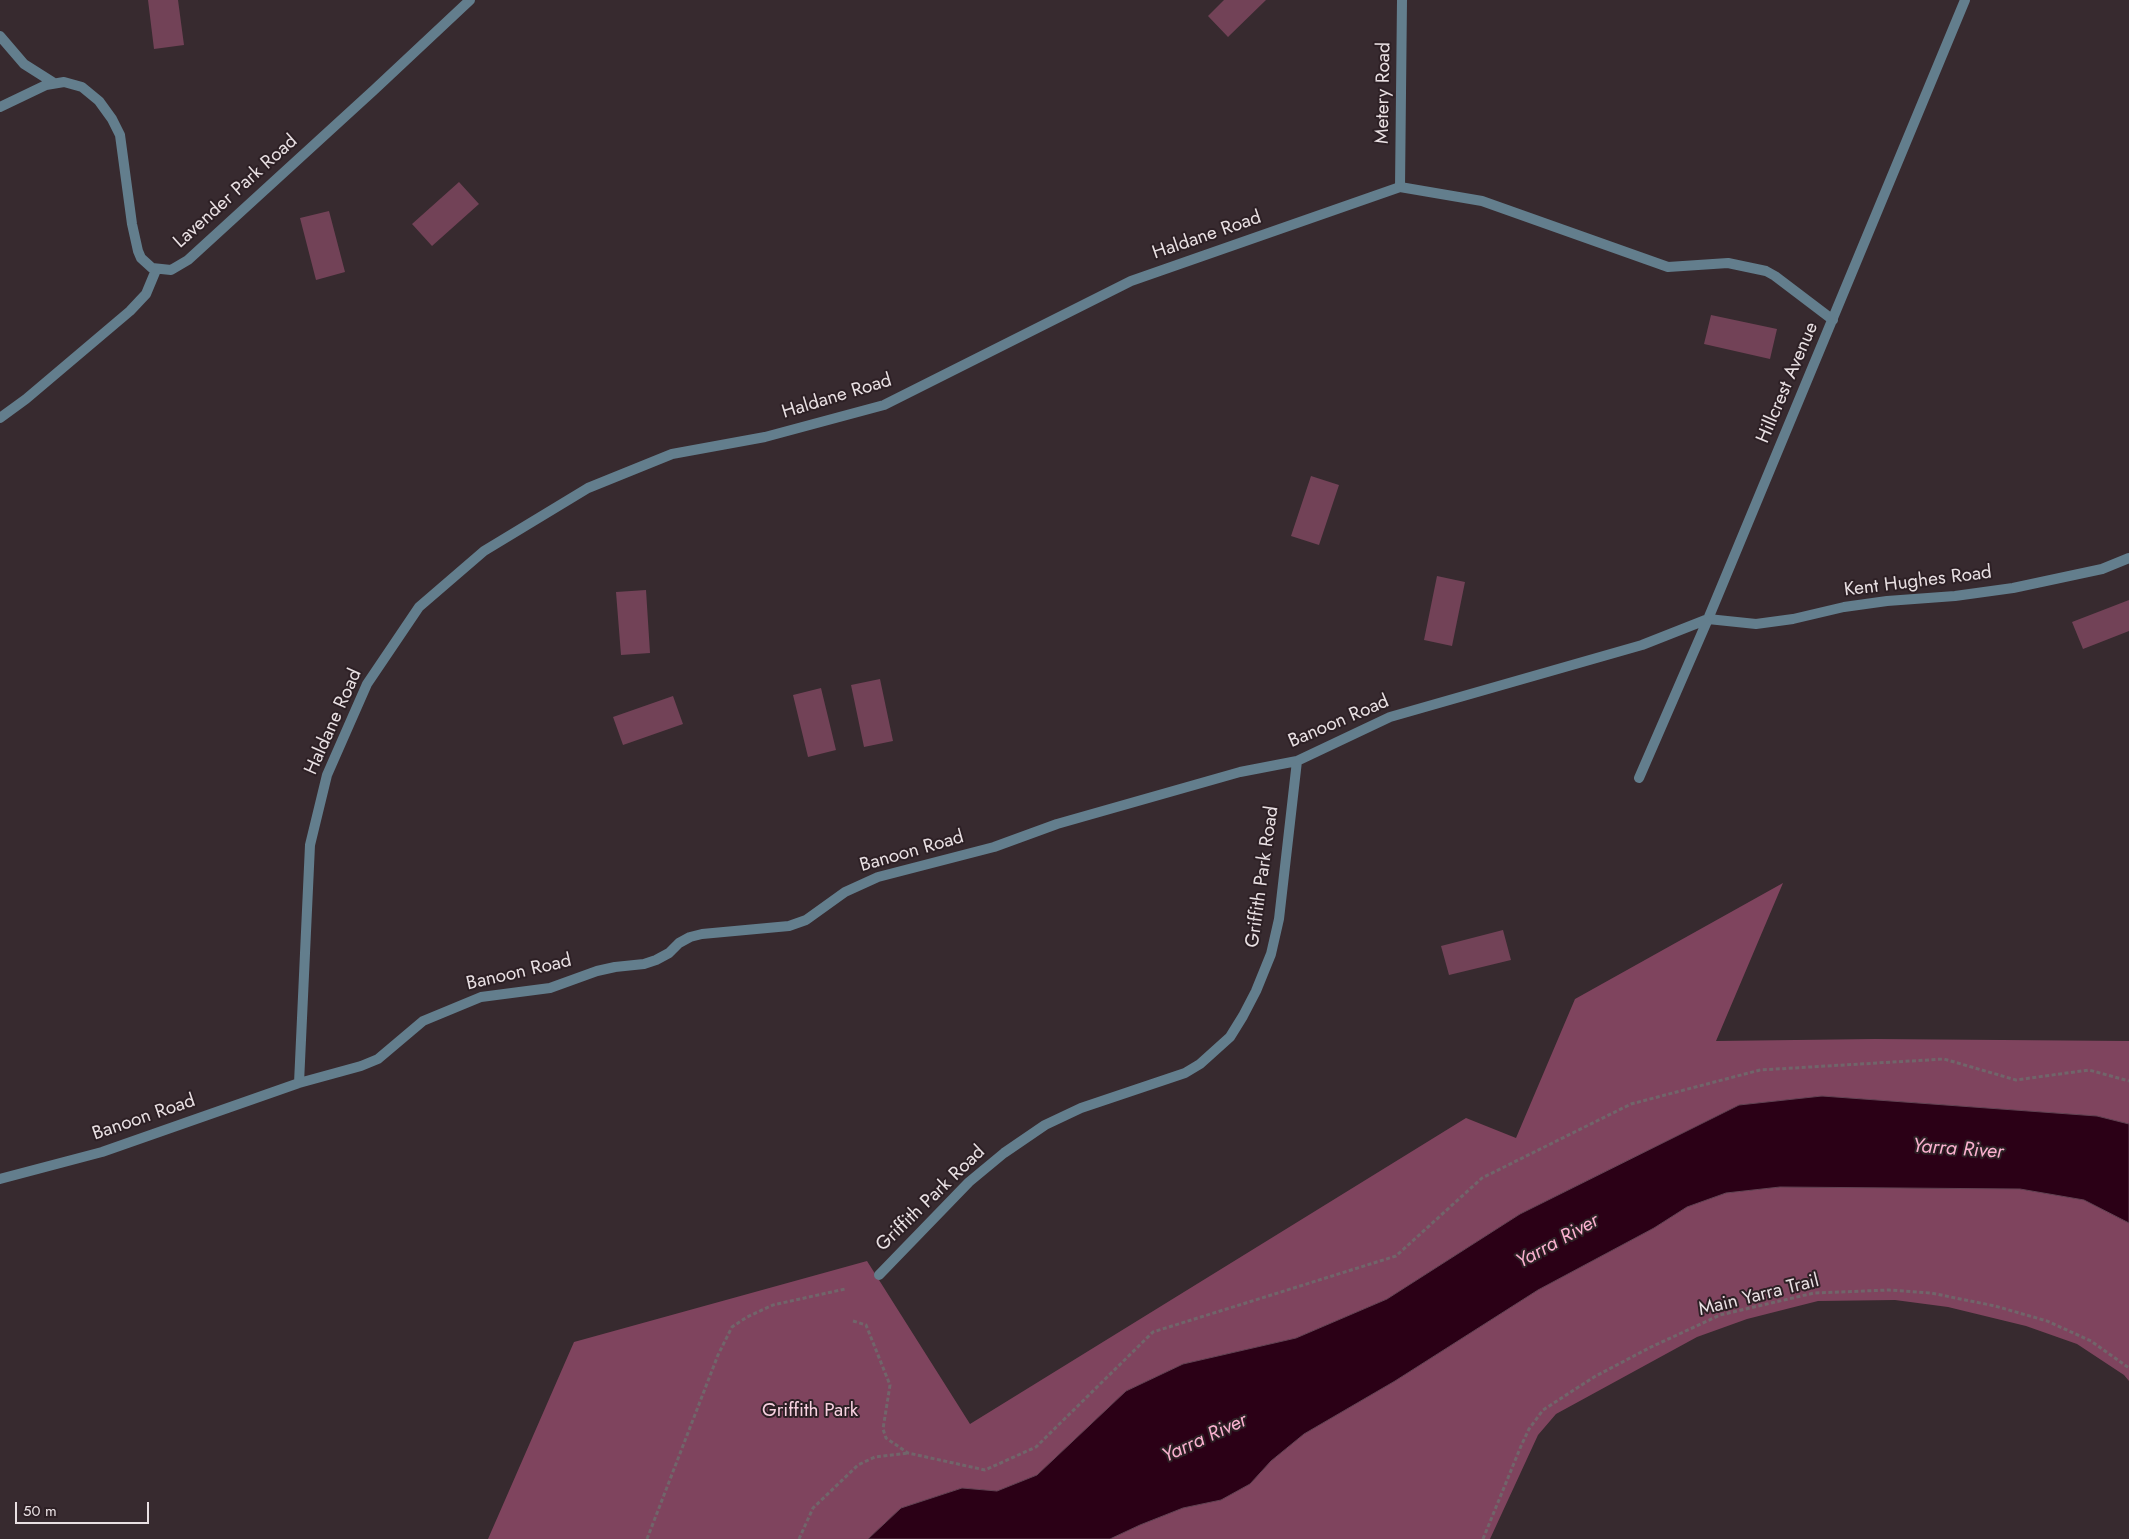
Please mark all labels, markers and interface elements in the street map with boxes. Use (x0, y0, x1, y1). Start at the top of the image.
street label: Metery Road (1372, 42, 1396, 144)
street label: Lavender Park Road (169, 130, 303, 254)
street label: Haldane Road (1150, 207, 1264, 265)
street label: Hillcrest Avenue (1752, 319, 1824, 447)
street label: Haldane Road (779, 370, 895, 424)
street label: Kent Hughes Road (1843, 562, 1993, 602)
street label: Haldane Road (301, 666, 367, 778)
street label: Banoon Road (1285, 691, 1393, 753)
street label: Griffith Park Road (1242, 805, 1284, 949)
street label: Banoon Road (857, 826, 967, 878)
street label: Banoon Road (464, 950, 574, 996)
street label: Banoon Road (90, 1090, 198, 1146)
water label: Yarra River (1912, 1135, 2004, 1165)
street label: Griffith Park Road (872, 1141, 990, 1257)
water label: Yarra River (1512, 1209, 1604, 1275)
street label: Main Yarra Trail (1696, 1270, 1822, 1322)
park label: Griffith Park (762, 1400, 858, 1422)
water label: Yarra River (1159, 1409, 1251, 1469)
scale bar (18, 1492, 151, 1524)
text: 50 m (23, 1500, 57, 1522)

